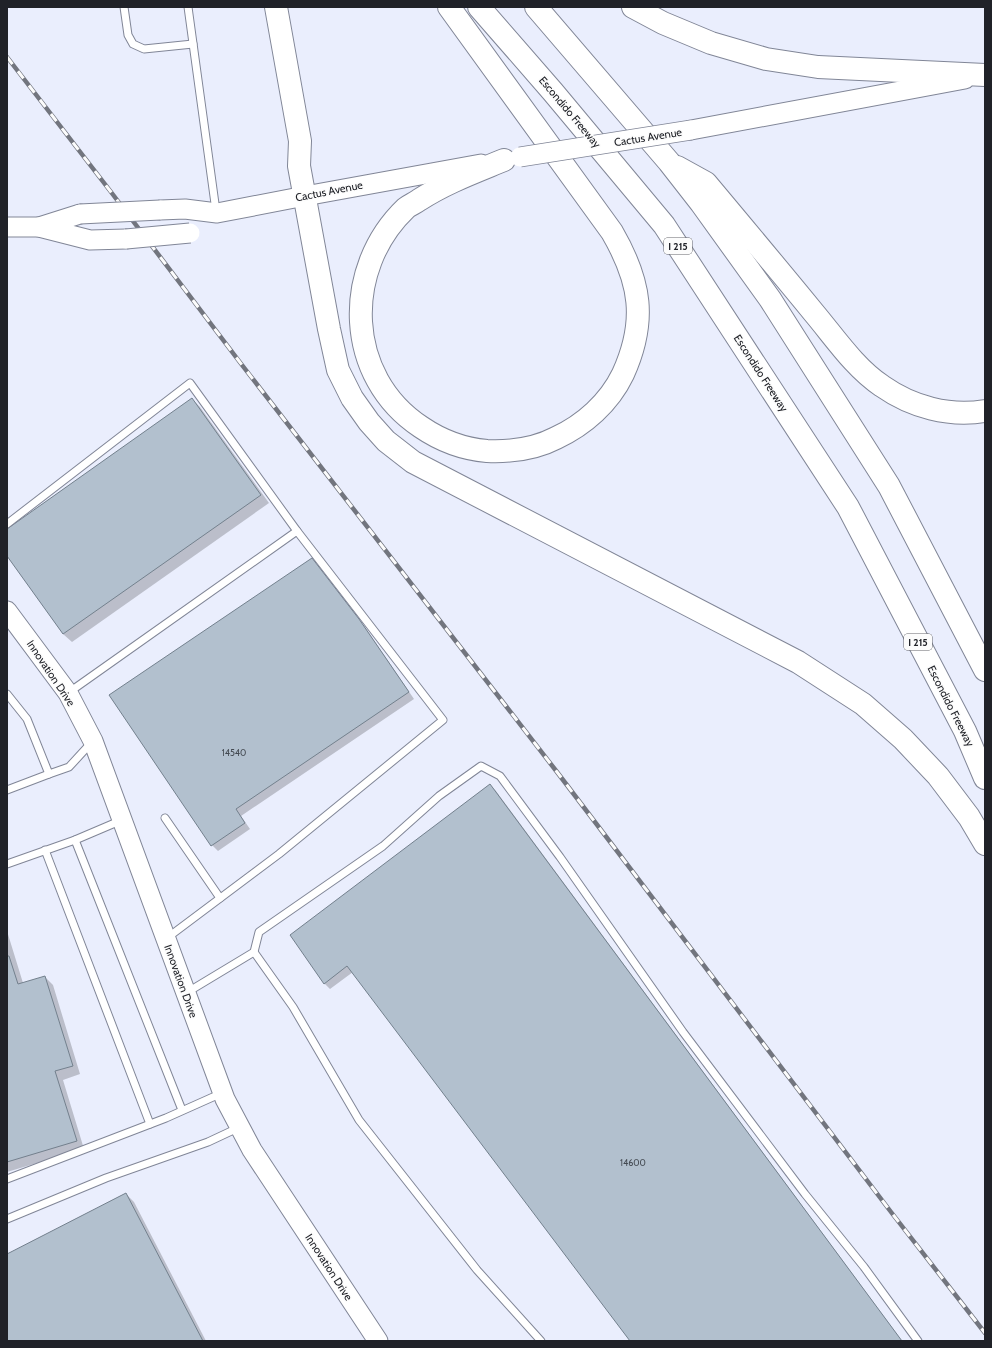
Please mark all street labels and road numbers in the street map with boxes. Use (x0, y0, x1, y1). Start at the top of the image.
street label: Escondido Freeway (536, 73, 604, 151)
street label: Cactus Avenue (613, 125, 683, 149)
street label: Cactus Avenue (294, 178, 364, 204)
road number: I 215 (664, 238, 692, 254)
street label: Escondido Freeway (731, 332, 791, 415)
road number: I 215 (904, 634, 932, 650)
street label: Innovation Drive (24, 637, 78, 709)
street label: Escondido Freeway (925, 663, 978, 749)
street label: Innovation Drive (161, 942, 201, 1020)
street label: Innovation Drive (302, 1231, 356, 1303)

